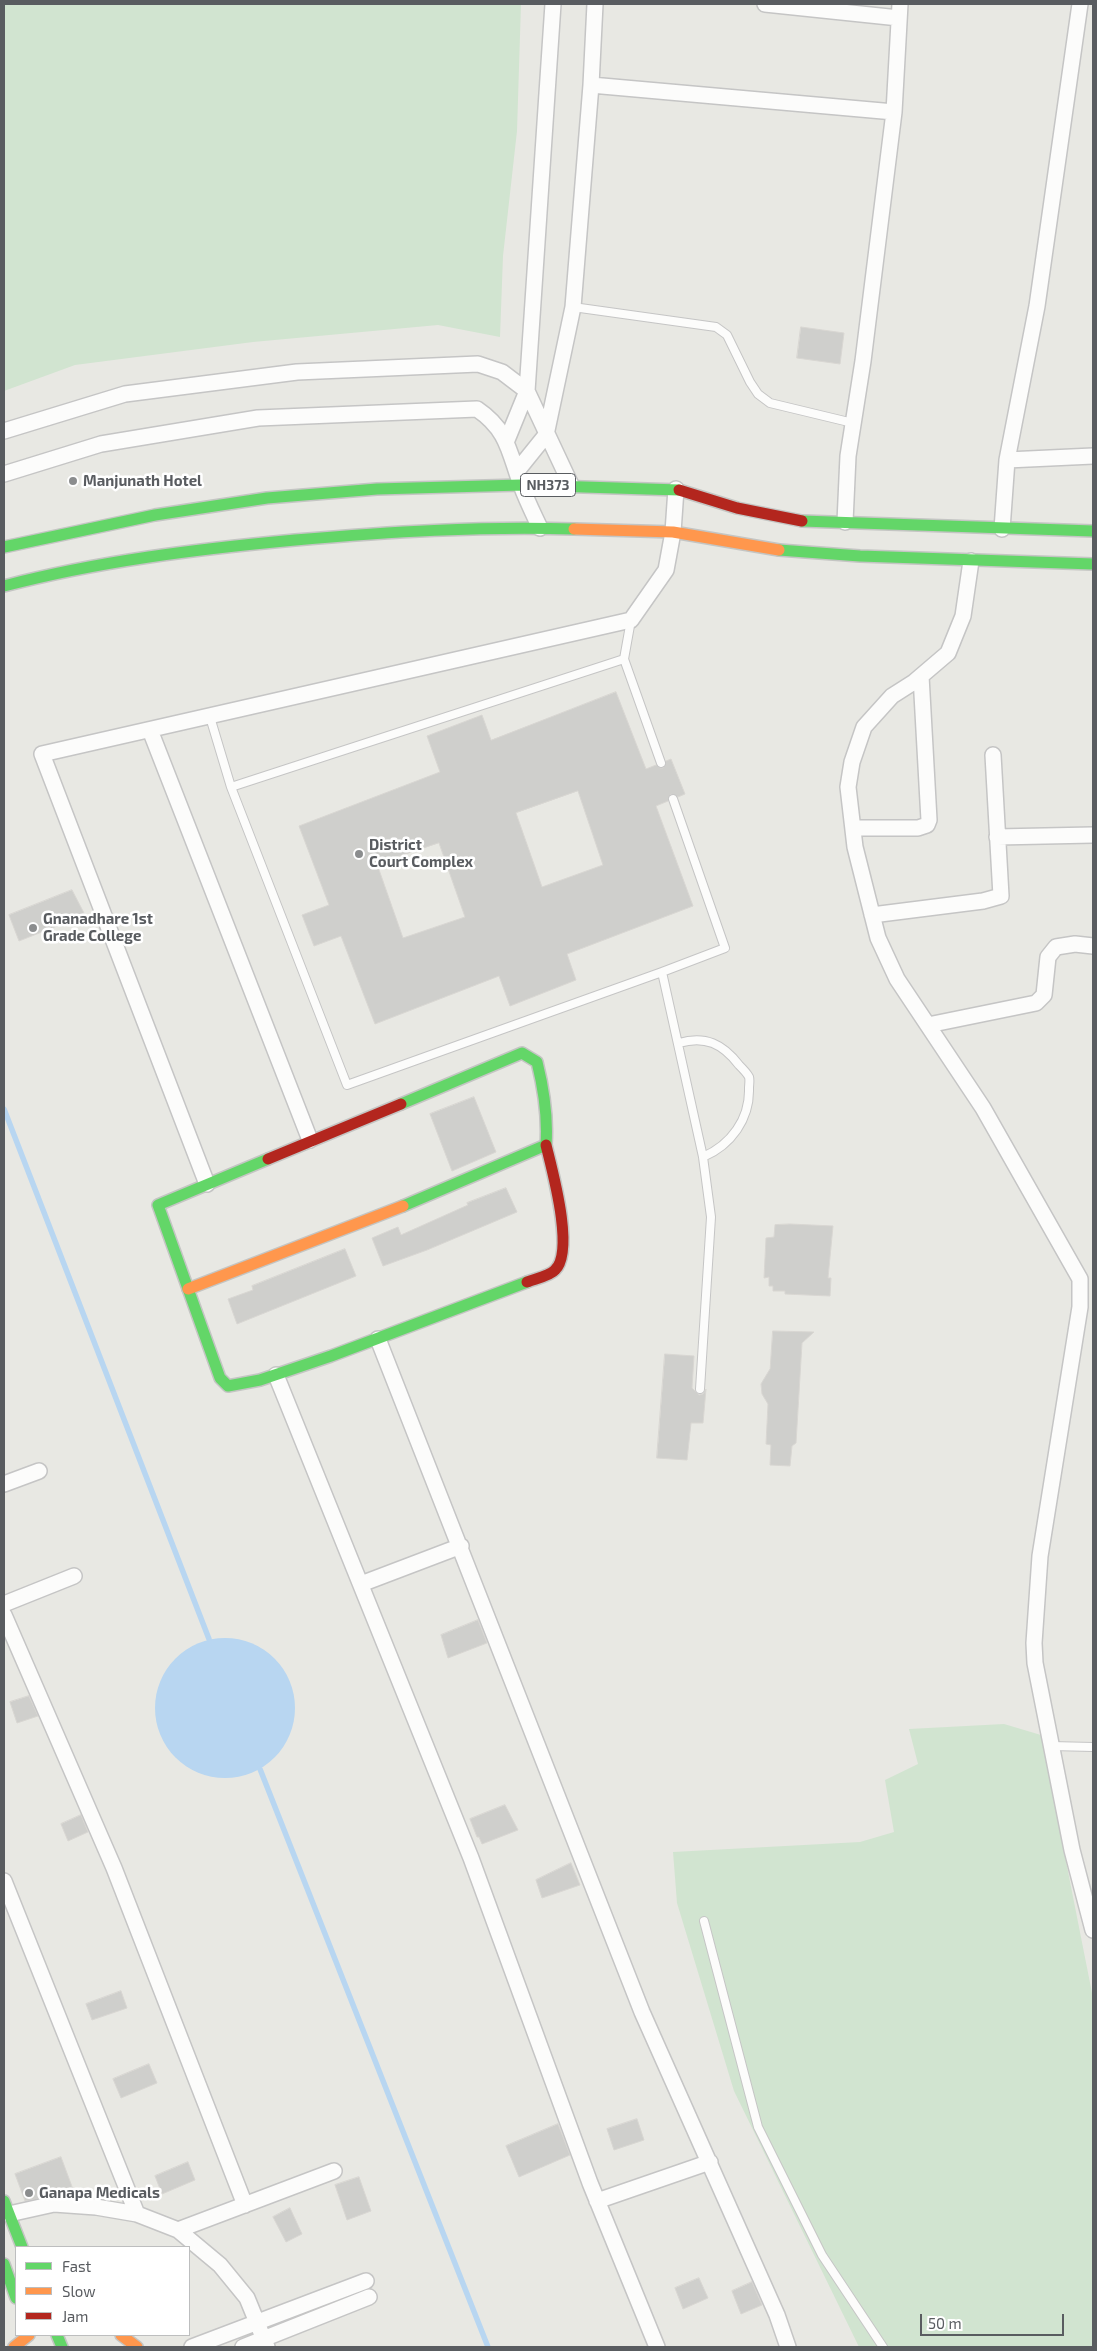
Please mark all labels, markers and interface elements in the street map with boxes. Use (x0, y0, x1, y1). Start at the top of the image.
place label: Manjunath Hotel (83, 472, 202, 490)
road number: NH373 (520, 474, 576, 496)
marker: Manjunath Hotel (67, 475, 79, 487)
place label: District Court Complex (369, 836, 473, 871)
marker: District Court Complex (353, 848, 365, 860)
place label: Gnanadhare 1st Grade College (43, 910, 153, 945)
marker: Gnanadhare 1st Grade College (27, 922, 39, 934)
place label: Ganapa Medicals (39, 2184, 160, 2202)
marker: Ganapa Medicals (23, 2187, 35, 2199)
legend (15, 2246, 190, 2336)
text: Fast (62, 2257, 91, 2275)
text: Slow (62, 2282, 96, 2300)
scale bar (922, 2304, 1066, 2336)
text: Jam (62, 2307, 88, 2325)
text: 50 m (928, 2314, 962, 2332)

